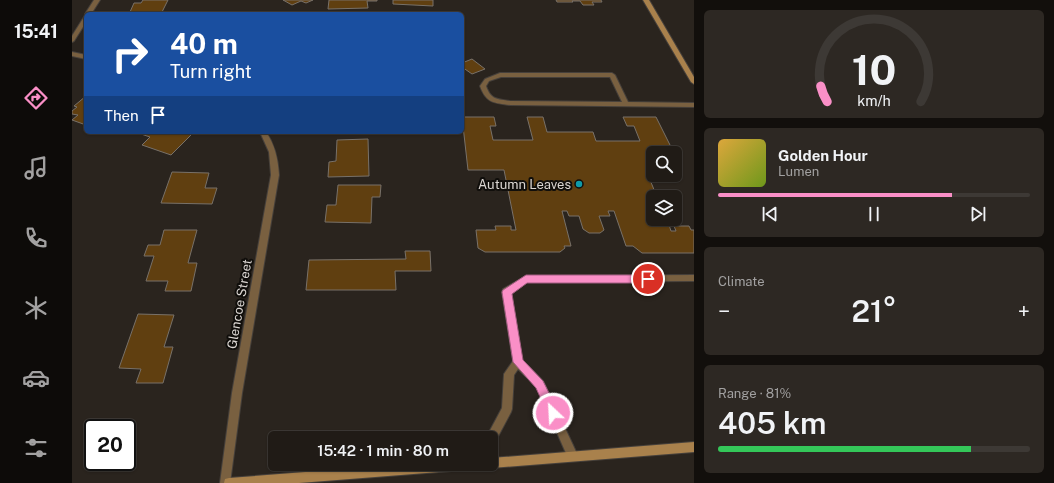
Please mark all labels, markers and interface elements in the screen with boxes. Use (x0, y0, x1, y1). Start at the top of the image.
text: 15:41 (14, 21, 58, 42)
text: 40 m (170, 27, 238, 60)
icon: right (104, 28, 156, 80)
text: 10 (852, 45, 896, 94)
text: Turn right (170, 61, 252, 82)
icon: directions (22, 84, 50, 112)
text: km/h (857, 92, 891, 109)
icon: arrive (147, 104, 169, 126)
text: Then (104, 107, 139, 124)
map controls (646, 146, 682, 226)
button: search (646, 146, 682, 182)
text: Golden Hour (778, 147, 868, 164)
icon: music (22, 154, 50, 182)
text: Lumen (778, 164, 819, 179)
place label: Autumn Leaves (478, 177, 571, 192)
marker: Autumn Leaves (574, 179, 584, 189)
button: layers (646, 190, 682, 226)
icon: previous (759, 203, 781, 225)
icon: pause (863, 203, 885, 225)
icon: next (967, 203, 989, 225)
icon: phone (22, 224, 50, 252)
street label: Glencoe Street (224, 258, 255, 350)
pin (631, 262, 665, 296)
icon: arrive (637, 268, 659, 290)
text: Climate (718, 274, 765, 289)
text: 21° (851, 293, 897, 329)
icon: climate (22, 294, 50, 322)
text: − (718, 298, 730, 324)
text: + (1018, 298, 1030, 324)
icon: car (22, 364, 50, 392)
text: Range · 81% (718, 386, 791, 401)
position arrow (532, 392, 574, 434)
text: 405 km (718, 405, 827, 441)
speed limit sign: 20 (84, 419, 136, 471)
icon: filters (22, 434, 50, 462)
text: 15:42 · 1 min · 80 m (317, 442, 449, 459)

